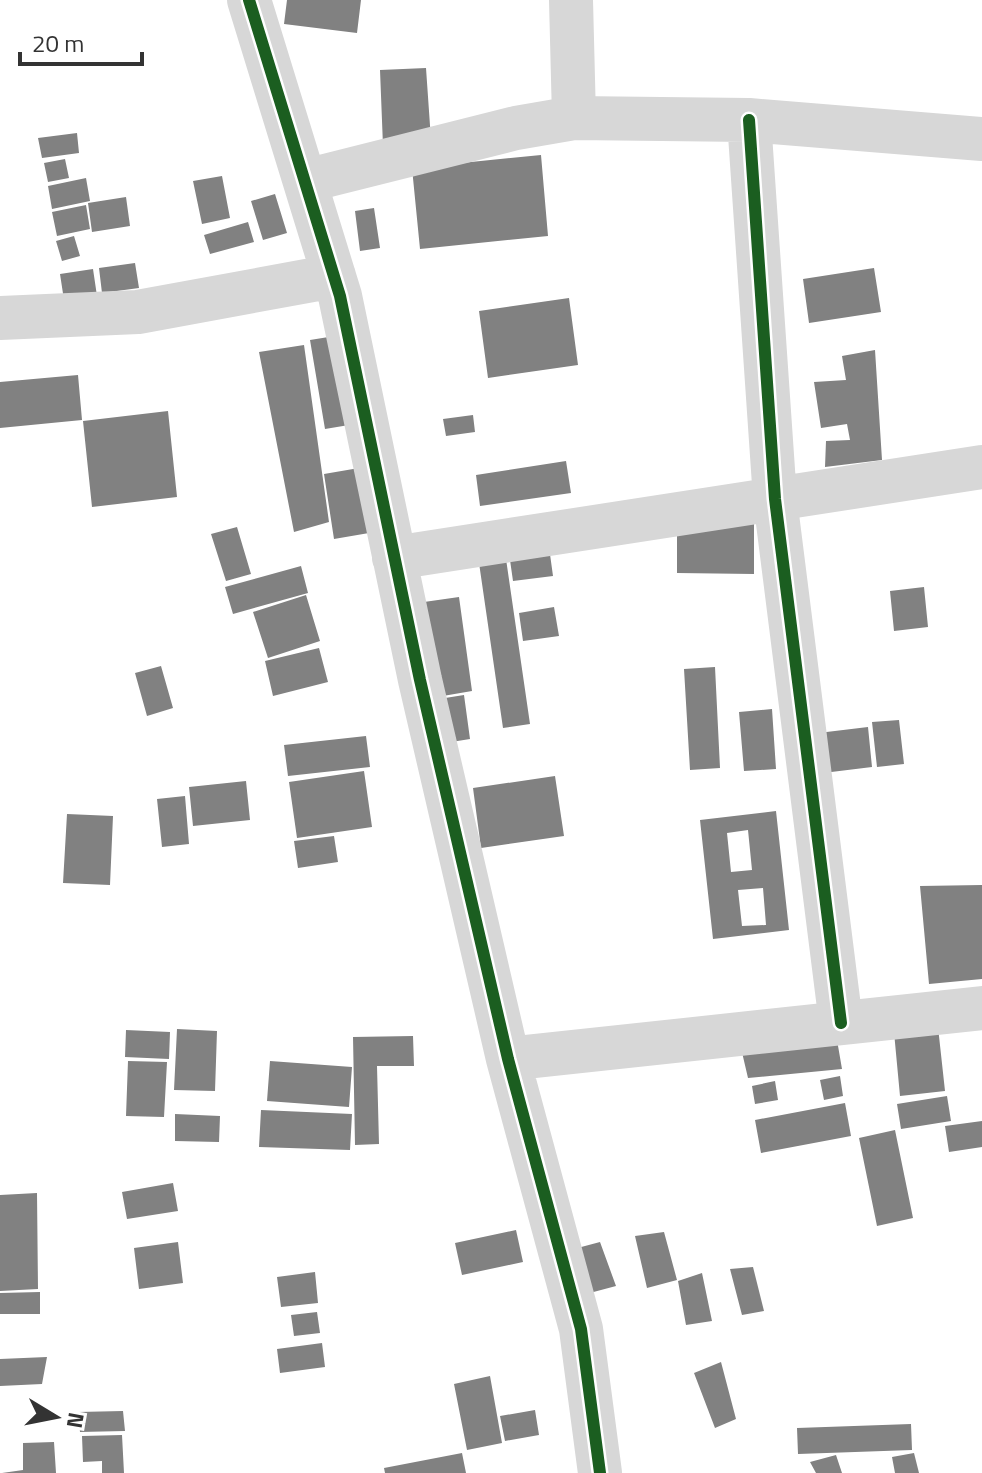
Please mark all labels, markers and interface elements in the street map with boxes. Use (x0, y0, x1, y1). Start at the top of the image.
scale bar (20, 16, 142, 66)
text: 20 m (32, 25, 84, 61)
north arrow (16, 1377, 96, 1457)
text: N (58, 1410, 94, 1431)

